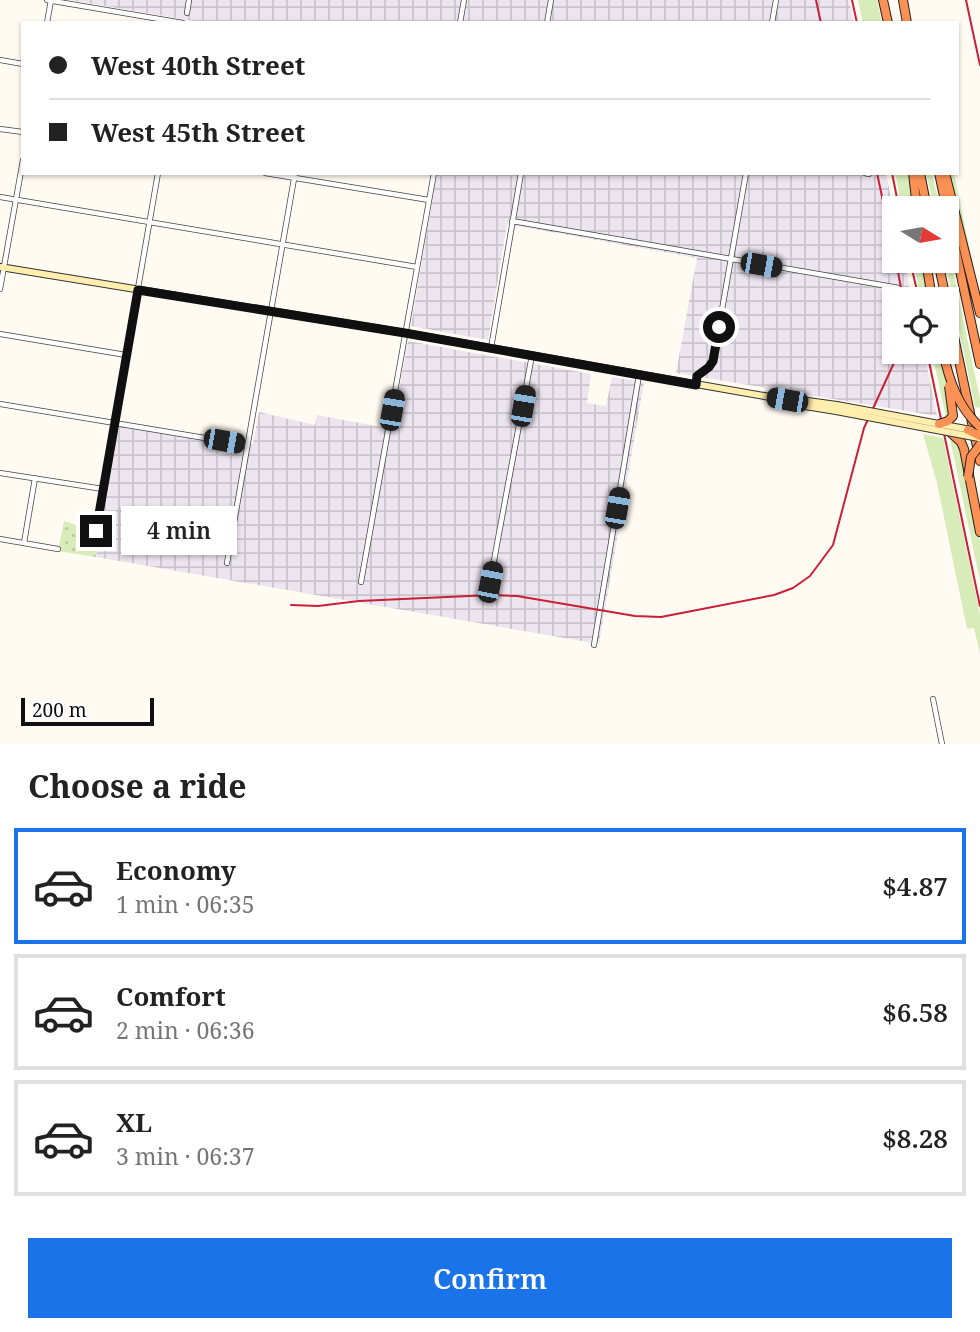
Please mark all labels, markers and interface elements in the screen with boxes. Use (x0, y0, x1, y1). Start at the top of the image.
text: West 40th Street (91, 47, 305, 83)
text: West 45th Street (91, 114, 305, 150)
north arrow (882, 196, 959, 273)
map controls (882, 196, 959, 364)
car (739, 251, 784, 279)
button: locate (882, 287, 959, 364)
route start (703, 311, 735, 343)
car (510, 383, 537, 429)
car (765, 386, 810, 414)
car (379, 387, 406, 433)
car (202, 427, 247, 455)
car (604, 485, 631, 531)
callout: 4 min (120, 506, 236, 556)
text: 4 min (147, 514, 211, 546)
route end (80, 515, 112, 547)
car (476, 559, 505, 605)
scale bar (21, 695, 154, 727)
text: 200 m (32, 697, 87, 723)
text: Choose a ride (28, 764, 247, 807)
text: Economy (116, 852, 236, 888)
icon: car (32, 855, 95, 918)
text: $4.87 (882, 868, 948, 904)
text: 1 min · 06:35 (116, 888, 254, 920)
text: Comfort (116, 978, 226, 1014)
icon: car (32, 981, 95, 1044)
text: $6.58 (882, 994, 948, 1030)
text: 2 min · 06:36 (116, 1014, 254, 1046)
text: XL (116, 1104, 152, 1140)
icon: car (32, 1107, 95, 1170)
text: $8.28 (882, 1120, 948, 1156)
text: 3 min · 06:37 (116, 1140, 254, 1172)
button: Confirm (28, 1238, 952, 1318)

